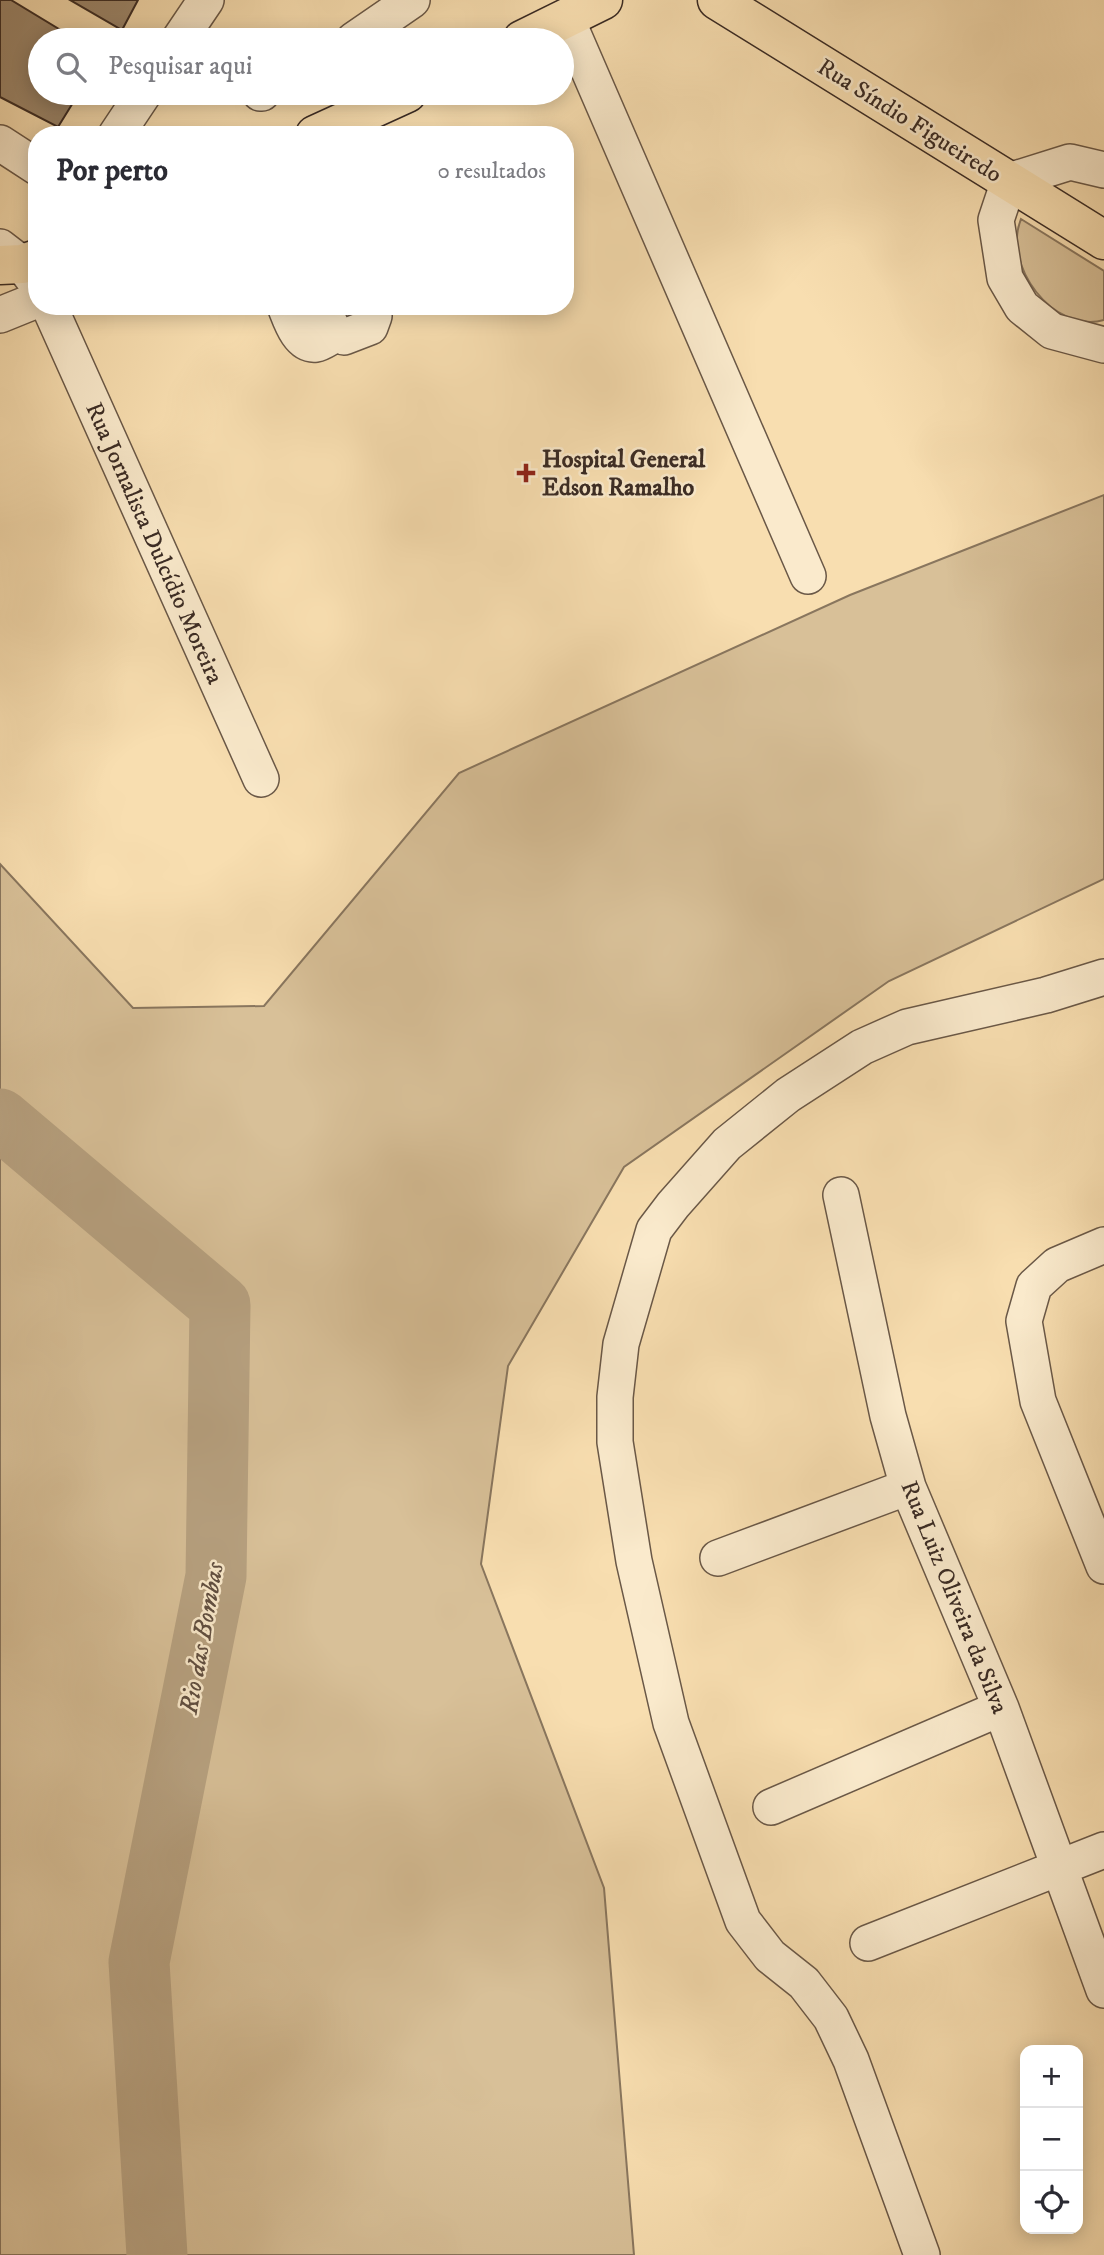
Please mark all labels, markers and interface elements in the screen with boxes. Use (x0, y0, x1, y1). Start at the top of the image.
search box (28, 28, 574, 105)
icon: search (52, 48, 90, 86)
text: Pesquisar aqui (108, 50, 252, 83)
street label: Rua Síndio Figueiredo (812, 52, 1007, 190)
text: Por perto (56, 153, 168, 190)
text: 0 resultados (438, 157, 546, 186)
street label: Rua Jornalista Dulcídio Moreira (78, 398, 230, 690)
place label: Hospital General Edson Ramalho (542, 445, 706, 503)
marker: Hospital General Edson Ramalho (516, 463, 536, 483)
street label: Rua Luiz Oliveira da Silva (894, 1477, 1015, 1719)
water label: Rio das Bombas (173, 1559, 232, 1718)
map controls (1020, 2045, 1083, 2234)
button: + (1020, 2045, 1083, 2108)
button: − (1020, 2108, 1083, 2171)
button: locate (1020, 2171, 1083, 2234)

